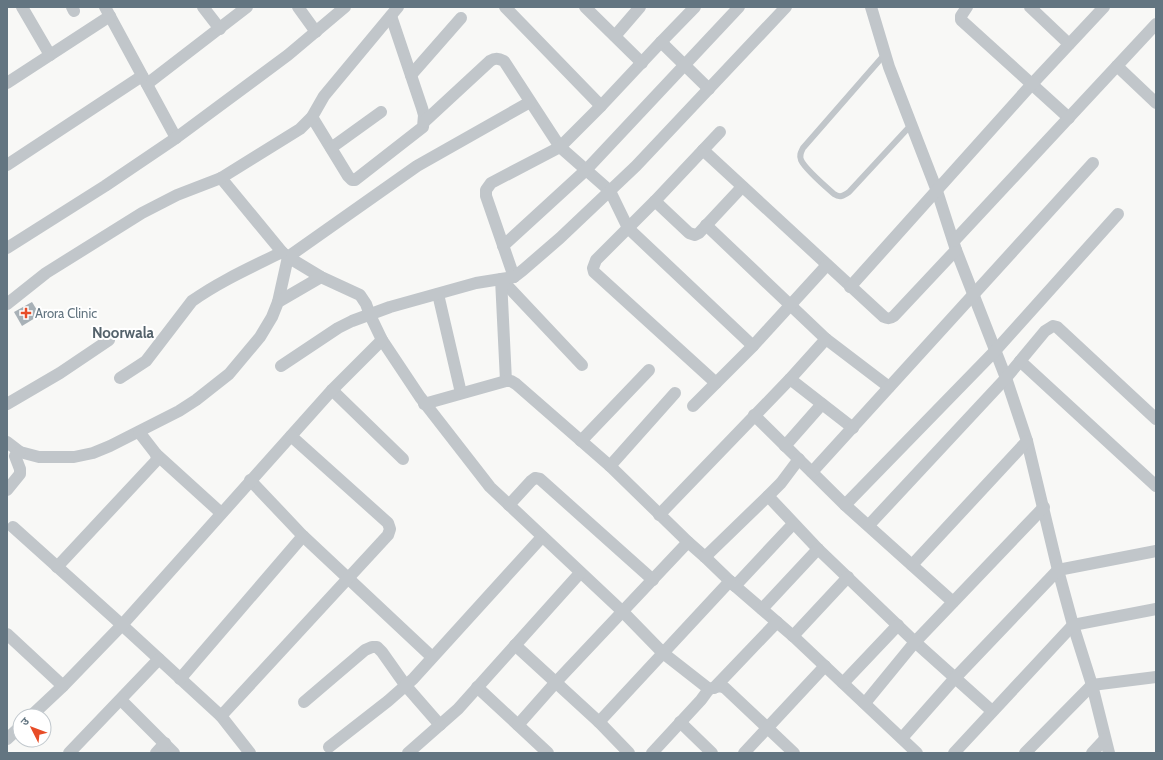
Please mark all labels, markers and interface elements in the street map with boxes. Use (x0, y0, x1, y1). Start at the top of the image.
place label: Arora Clinic (35, 305, 97, 321)
marker: Arora Clinic (20, 307, 32, 319)
district label: Noorwala (92, 324, 155, 342)
north arrow (12, 708, 52, 748)
text: उ (17, 714, 32, 728)

